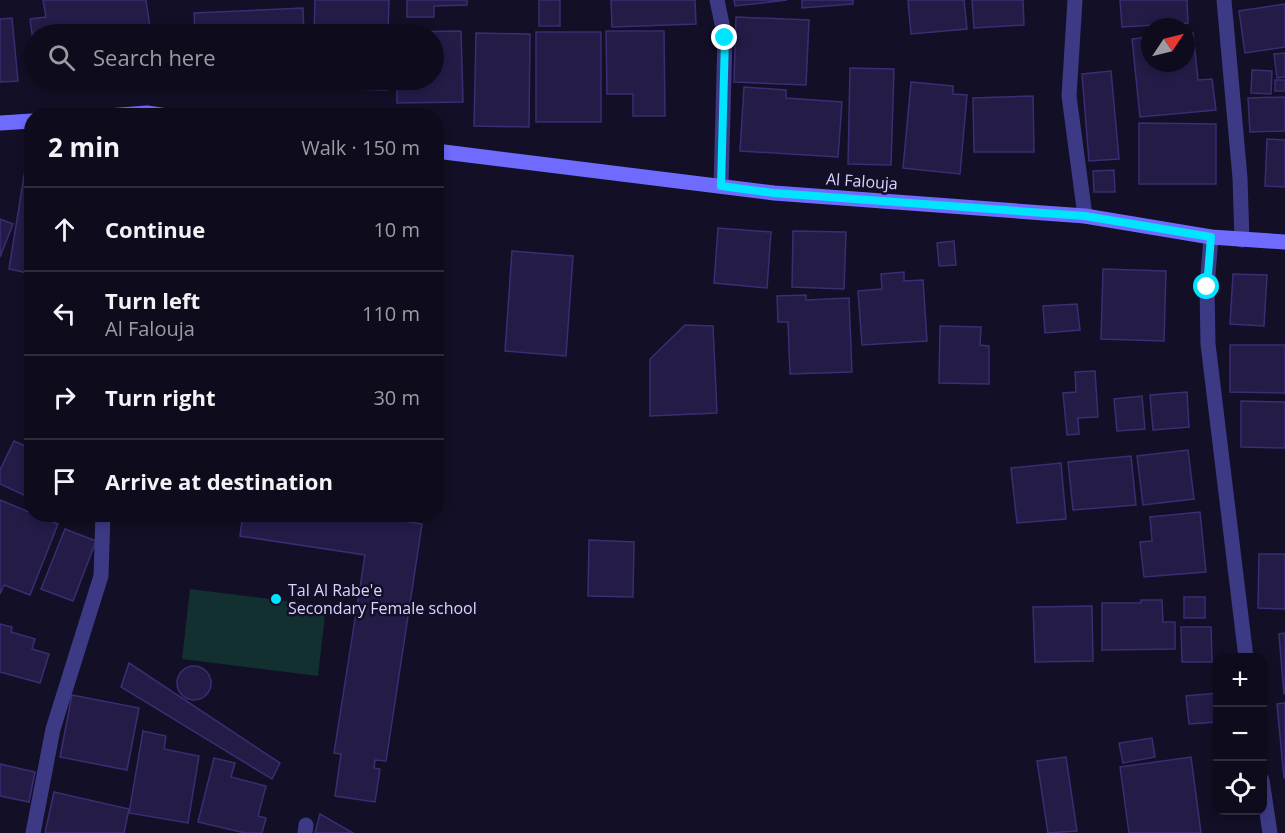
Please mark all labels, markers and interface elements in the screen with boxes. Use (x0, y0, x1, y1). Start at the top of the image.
north arrow (1141, 18, 1195, 72)
search box (24, 24, 444, 90)
route end (711, 24, 737, 50)
icon: search (45, 41, 78, 74)
text: Search here (93, 42, 216, 72)
text: 2 min (48, 129, 120, 165)
text: Walk · 150 m (301, 134, 420, 161)
street label: Al Falouja (825, 168, 899, 194)
icon: ahead (48, 213, 81, 246)
text: Continue (105, 214, 205, 244)
text: 10 m (373, 216, 420, 243)
route start (1193, 273, 1219, 299)
text: Turn left (105, 285, 200, 315)
icon: left (48, 297, 81, 330)
text: 110 m (362, 300, 420, 327)
text: Al Falouja (105, 315, 195, 342)
icon: right (48, 381, 81, 414)
text: Turn right (105, 382, 216, 412)
text: 30 m (373, 384, 420, 411)
icon: arrive (48, 465, 81, 498)
text: Arrive at destination (105, 466, 333, 496)
place label: Tal Al Rabe'e Secondary Female school (288, 579, 477, 619)
marker: Tal Al Rabe'e Secondary Female school (269, 592, 283, 606)
map controls (1213, 653, 1267, 815)
button: + (1213, 653, 1267, 707)
button: − (1213, 707, 1267, 761)
button: locate (1213, 761, 1267, 815)

